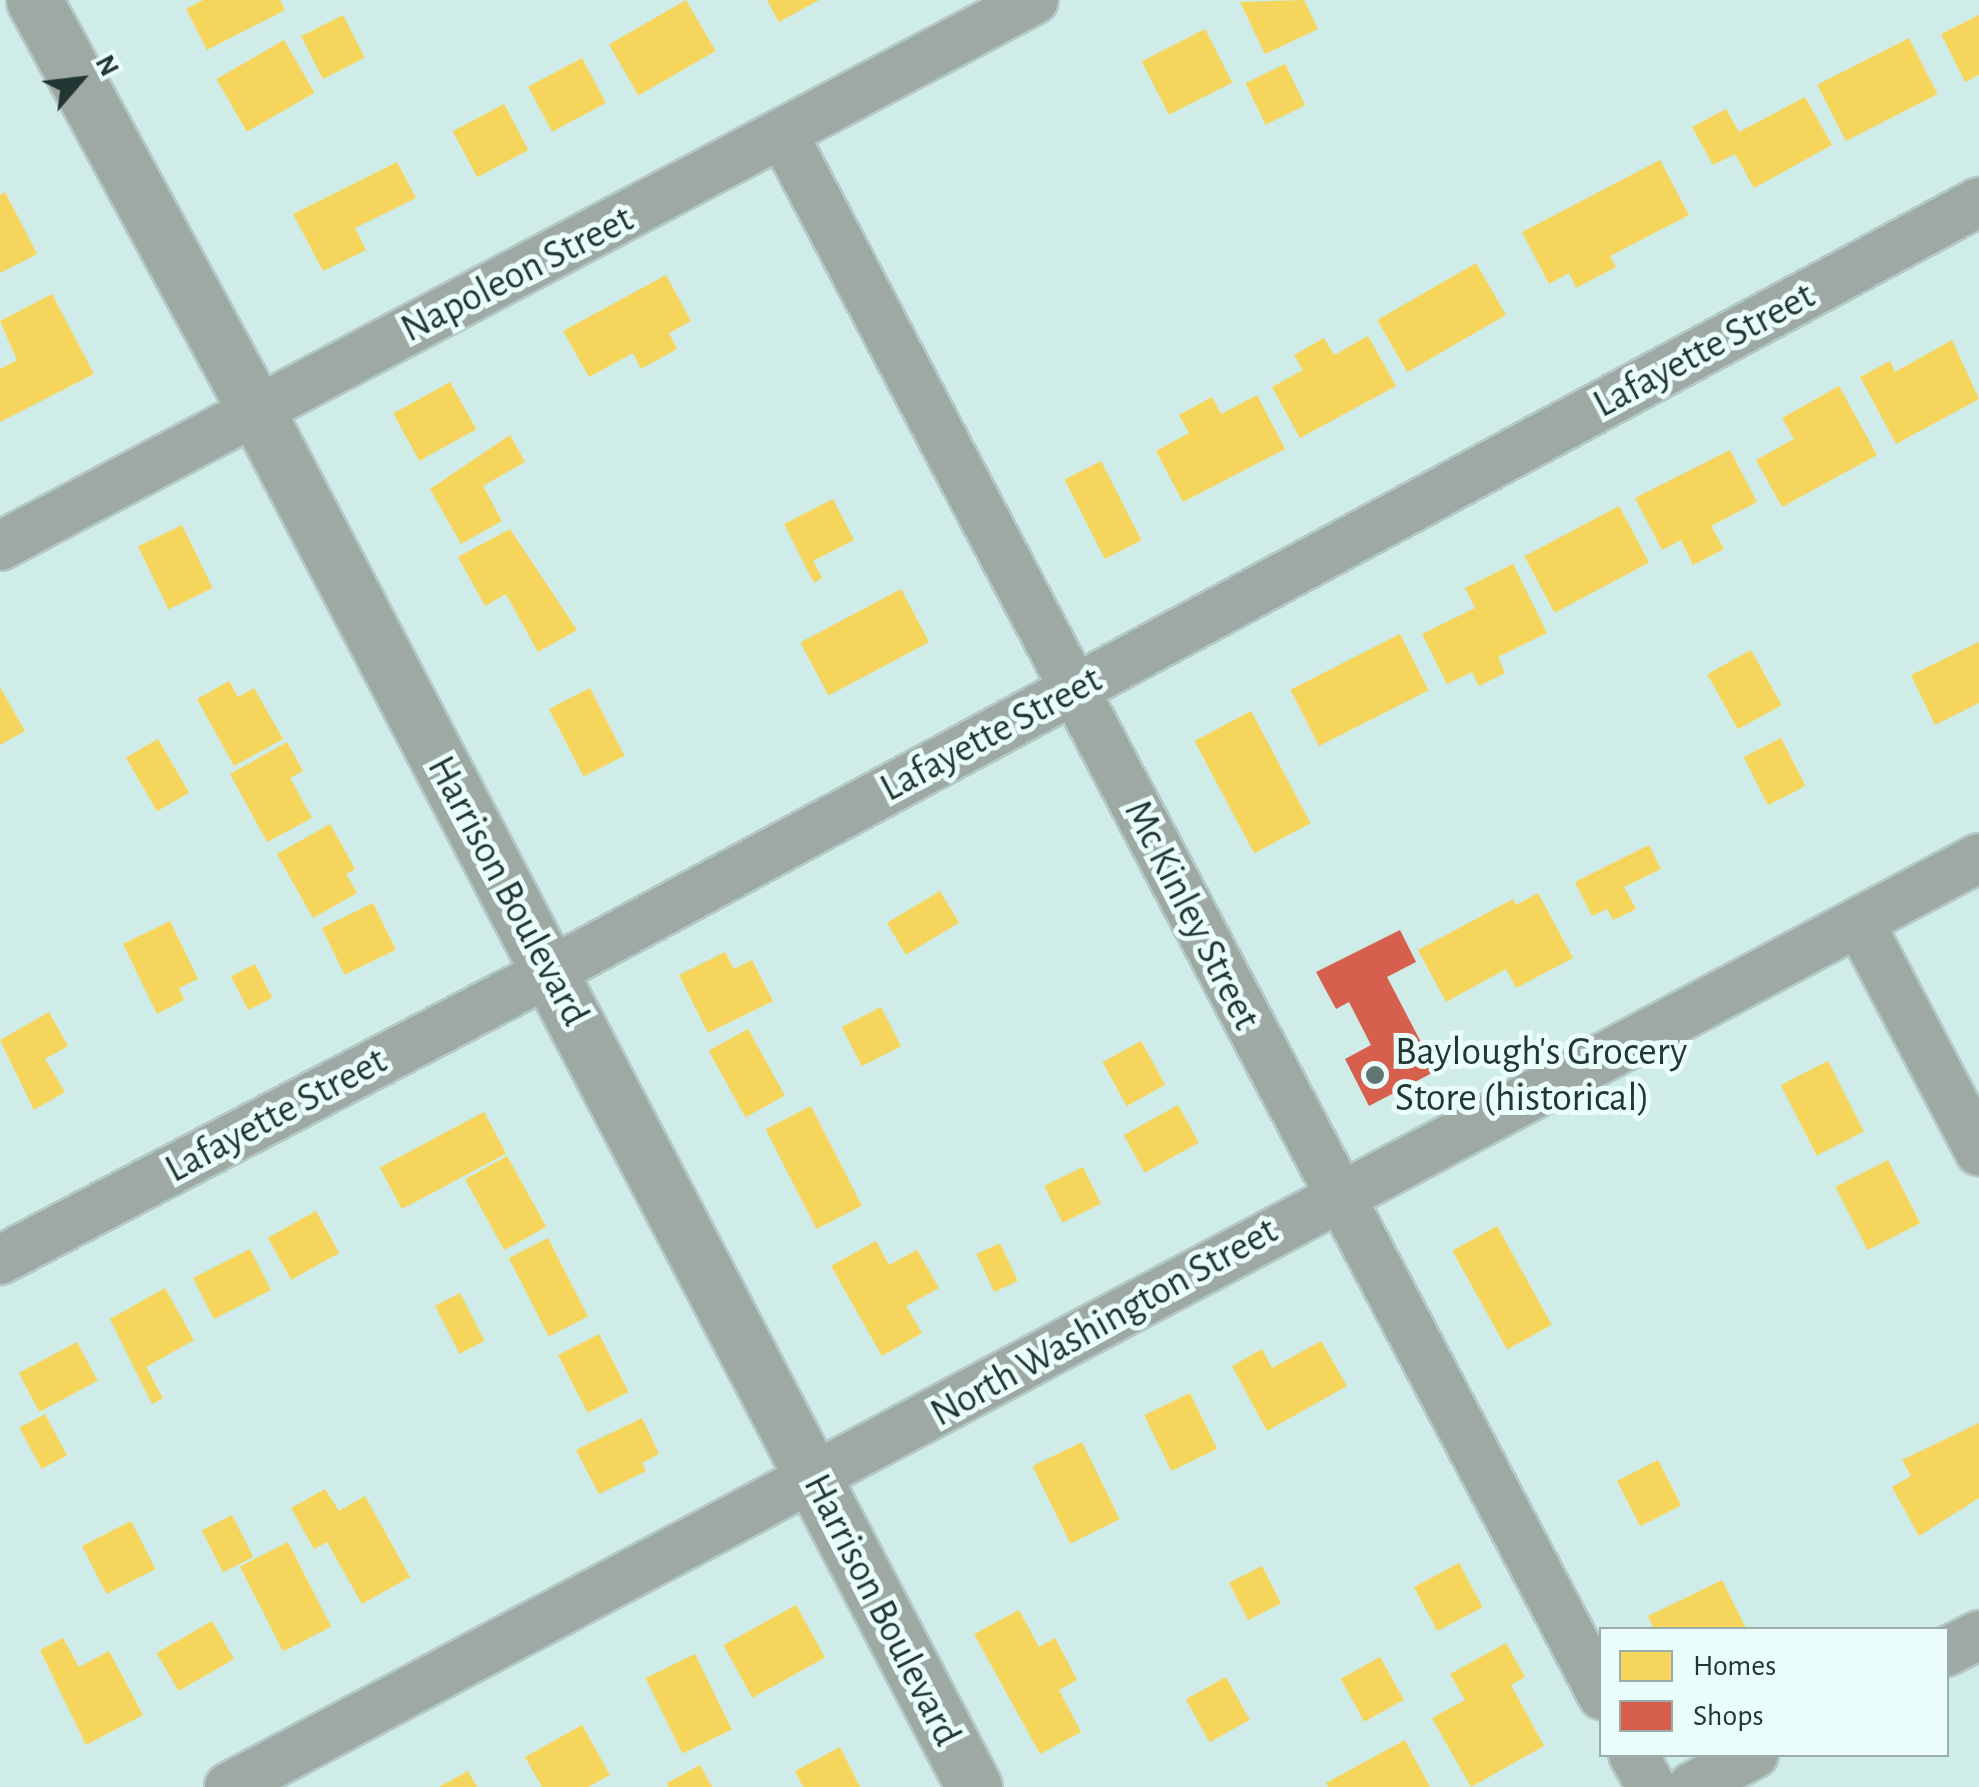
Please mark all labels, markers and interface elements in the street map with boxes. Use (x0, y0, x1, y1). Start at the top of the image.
north arrow (30, 30, 130, 130)
text: N (90, 51, 123, 81)
street label: Napoleon Street (393, 195, 641, 353)
street label: Lafayette Street (1585, 272, 1823, 428)
street label: Lafayette Street (872, 656, 1110, 812)
street label: Harrison Boulevard (417, 748, 599, 1034)
street label: Mc Kinley Street (1114, 792, 1270, 1038)
place label: Baylough's Grocery Store (historical) (1395, 1028, 1687, 1122)
street label: Lafayette Street (157, 1037, 395, 1193)
marker: Baylough's Grocery Store (historical) (1364, 1064, 1386, 1086)
street label: North Washington Street (922, 1207, 1286, 1437)
street label: Harrison Boulevard (793, 1466, 971, 1754)
legend (1599, 1627, 1949, 1757)
text: Homes (1693, 1651, 1776, 1681)
text: Shops (1693, 1701, 1764, 1731)

